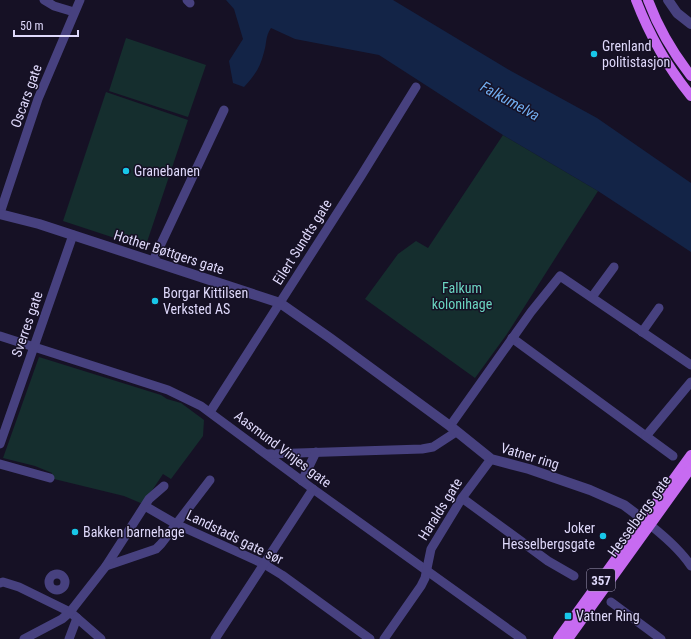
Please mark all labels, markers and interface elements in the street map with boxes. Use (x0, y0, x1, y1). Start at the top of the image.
scale bar (14, 12, 78, 38)
text: 50 m (20, 19, 44, 33)
place label: Grenland politistasjon (602, 38, 670, 70)
marker: Grenland politistasjon (589, 49, 599, 59)
street label: Oscars gate (7, 62, 45, 130)
water label: Falkumelva (477, 77, 543, 125)
place label: Granebanen (134, 163, 200, 179)
marker: Granebanen (121, 166, 131, 176)
street label: Eilert Sundts gate (269, 196, 335, 288)
street label: Hother Bøttgers gate (112, 227, 227, 278)
park label: Falkum kolonihage (432, 280, 493, 312)
place label: Borgar Kittilsen Verksted AS (163, 285, 248, 317)
street label: Sverres gate (8, 289, 46, 359)
marker: Borgar Kittilsen Verksted AS (150, 296, 160, 306)
street label: Aasmund Vinjes gate (232, 407, 335, 491)
street label: Vatner ring (499, 440, 561, 472)
street label: Hesselbergs gate (604, 472, 674, 560)
street label: Haralds gate (415, 475, 466, 543)
street label: Landstads gate sør (184, 507, 286, 567)
place label: Joker Hesselbergsgate (502, 520, 595, 552)
place label: Bakken barnehage (83, 524, 185, 540)
marker: Bakken barnehage (70, 527, 80, 537)
marker: Joker Hesselbergsgate (598, 531, 608, 541)
road number: 357 (587, 569, 615, 591)
place label: Vatner Ring (576, 608, 640, 624)
marker: Vatner Ring (563, 611, 573, 621)

